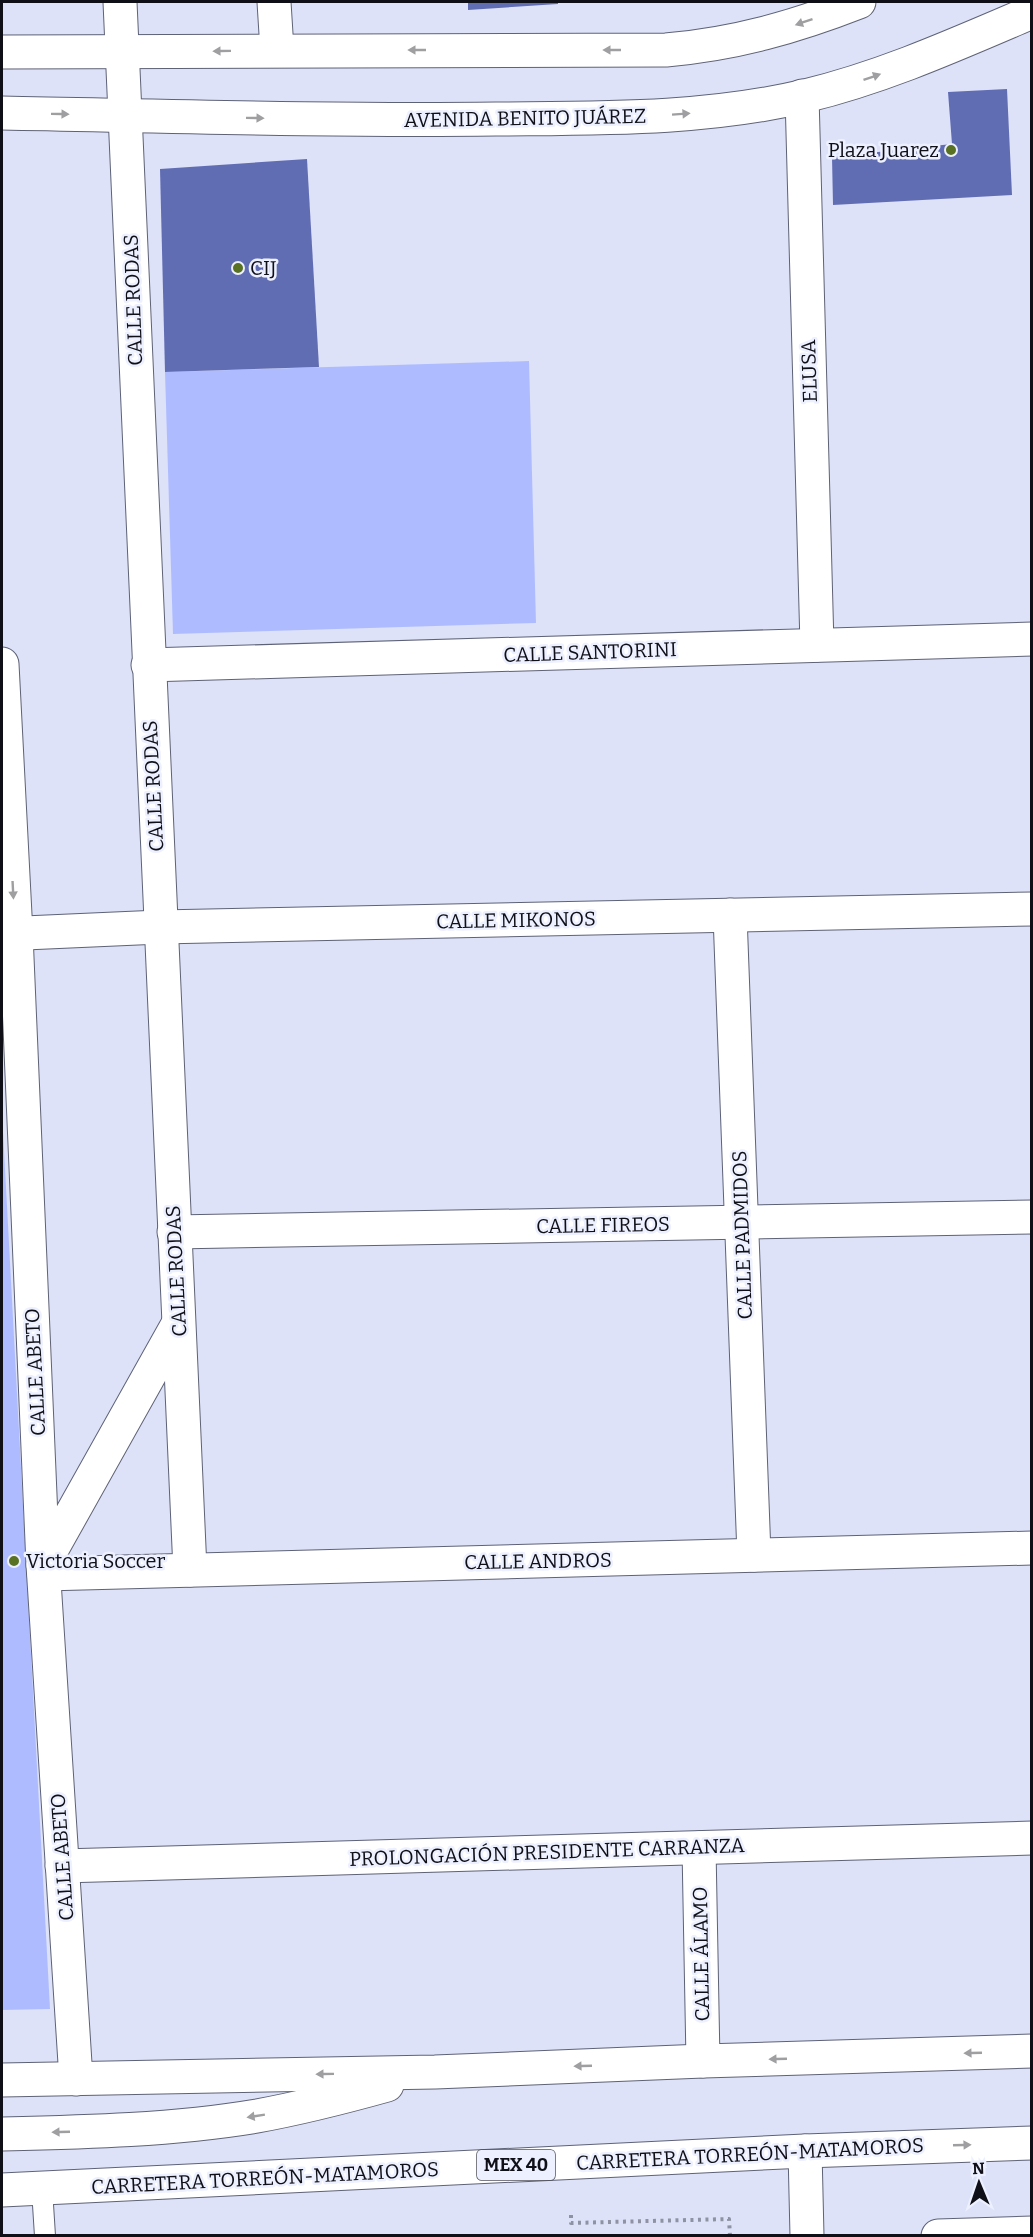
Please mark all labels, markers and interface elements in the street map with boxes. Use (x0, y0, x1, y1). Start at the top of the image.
one-way arrow (795, 17, 813, 27)
one-way arrow (408, 45, 427, 55)
one-way arrow (603, 45, 622, 55)
one-way arrow (213, 46, 232, 56)
one-way arrow (863, 72, 881, 82)
street label: AVENIDA BENITO JUÁREZ (404, 104, 646, 132)
one-way arrow (50, 109, 69, 119)
one-way arrow (671, 109, 690, 119)
one-way arrow (245, 113, 264, 122)
place label: Plaza Juarez (828, 138, 939, 162)
marker: Plaza Juarez (944, 143, 958, 157)
street label: CALLE RODAS (119, 234, 147, 366)
place label: CIJ (250, 256, 277, 280)
marker: CIJ (231, 261, 245, 275)
street label: ELUSA (796, 338, 822, 403)
street label: CALLE SANTORINI (503, 637, 677, 667)
street label: CALLE RODAS (138, 720, 168, 852)
one-way arrow (9, 881, 18, 900)
street label: CALLE MIKONOS (436, 907, 596, 933)
street label: CALLE PADMIDOS (727, 1150, 757, 1320)
street label: CALLE RODAS (161, 1205, 191, 1337)
street label: CALLE FIREOS (536, 1212, 670, 1238)
street label: CALLE ABETO (20, 1308, 50, 1436)
street label: CALLE ANDROS (464, 1548, 612, 1574)
place label: Victoria Soccer (26, 1549, 166, 1573)
marker: Victoria Soccer (7, 1554, 21, 1568)
street label: CALLE ABETO (46, 1792, 78, 1922)
street label: PROLONGACIÓN PRESIDENTE CARRANZA (349, 1833, 746, 1871)
street label: CALLE ÁLAMO (688, 1886, 714, 2022)
one-way arrow (964, 2048, 983, 2058)
one-way arrow (769, 2054, 788, 2063)
one-way arrow (574, 2061, 593, 2070)
one-way arrow (316, 2069, 335, 2079)
one-way arrow (246, 2111, 265, 2120)
one-way arrow (52, 2128, 71, 2137)
street label: CARRETERA TORREÓN-MATAMOROS (575, 2133, 925, 2175)
one-way arrow (952, 2141, 971, 2150)
road number: MEX 40 (477, 2150, 555, 2180)
north arrow (949, 2153, 1009, 2213)
street label: CARRETERA TORREÓN-MATAMOROS (90, 2157, 440, 2199)
text: N (972, 2159, 985, 2178)

